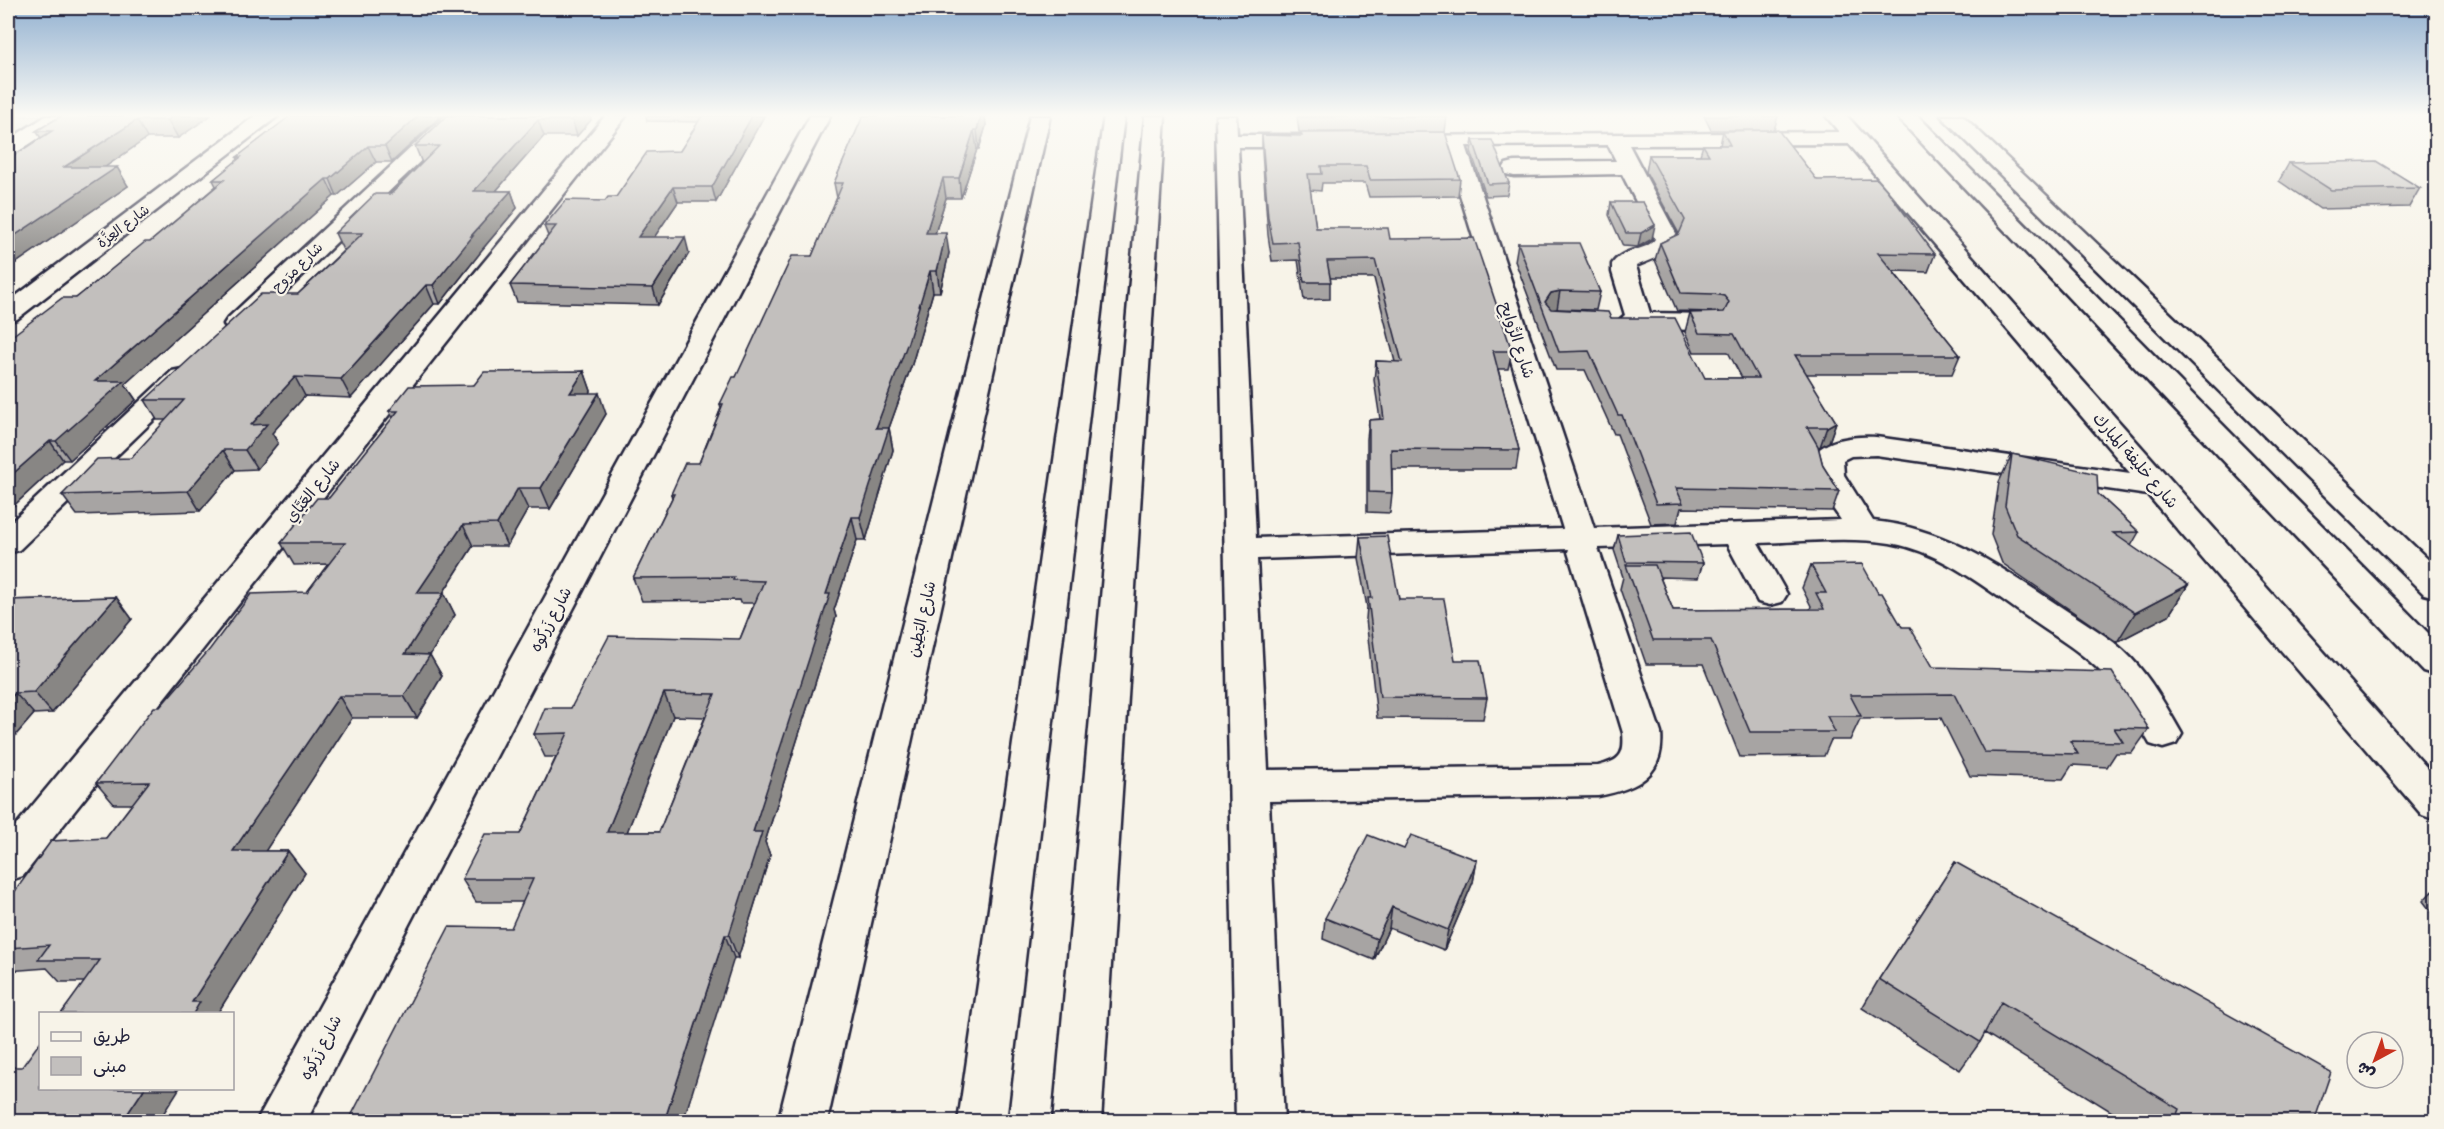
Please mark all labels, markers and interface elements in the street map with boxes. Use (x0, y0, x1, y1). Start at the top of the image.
street label: شارع العِزَّة (93, 200, 153, 252)
street label: شارع مرَوح (268, 238, 327, 296)
street label: شارع الرُّوايِح (1493, 299, 1540, 382)
street label: شارع خليفة المبارك (2088, 408, 2183, 513)
street label: شارع العَيَّاي (280, 454, 345, 527)
street label: شارع البَطِين (902, 579, 941, 660)
street label: شارع زَركُوه (525, 583, 577, 656)
street label: شارع زَركُوه (295, 1011, 347, 1084)
legend (39, 1012, 234, 1090)
text: طريق (93, 1024, 131, 1047)
north arrow (2345, 1030, 2405, 1090)
text: مبنى (93, 1054, 127, 1077)
text: ش (2352, 1058, 2378, 1085)

